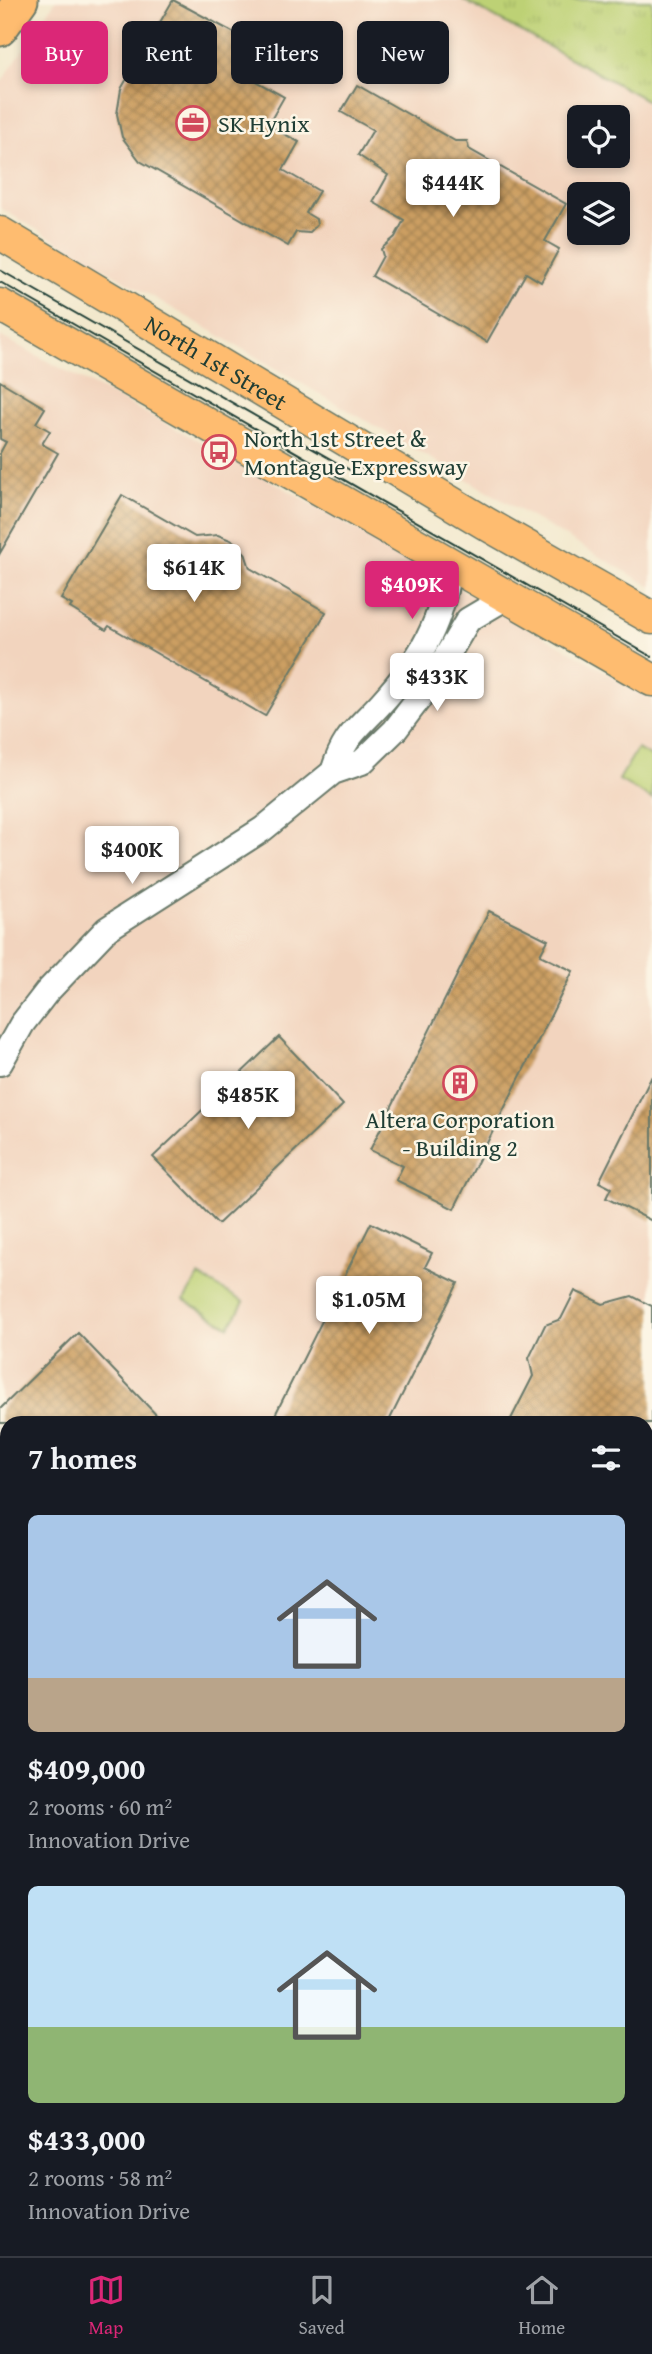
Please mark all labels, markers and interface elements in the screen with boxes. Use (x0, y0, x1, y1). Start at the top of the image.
chip: Buy (21, 21, 108, 84)
chip: Rent (122, 21, 217, 84)
chip: Filters (231, 21, 343, 84)
chip: New (357, 21, 449, 84)
office icon: SK Hynix (174, 104, 212, 142)
map controls (567, 105, 630, 245)
button: locate (567, 105, 630, 168)
place label: SK Hynix (218, 106, 310, 141)
pin: $444K (404, 160, 502, 219)
text: $444K (422, 165, 484, 198)
button: layers (567, 182, 630, 245)
street label: North 1st Street (138, 306, 295, 419)
place label: North 1st Street & Montague Expressway (244, 421, 468, 484)
bus stop icon: North 1st Street & Montague Expressway (200, 433, 238, 471)
pin: $614K (145, 544, 243, 604)
text: $614K (163, 550, 225, 583)
pin: $409K (363, 562, 461, 621)
text: $409K (381, 567, 443, 600)
pin: $433K (388, 654, 486, 713)
text: $433K (406, 659, 468, 692)
pin: $400K (83, 826, 181, 886)
text: $400K (101, 832, 163, 865)
building icon: Altera Corporation - Building 2 (441, 1064, 479, 1102)
pin: $485K (199, 1072, 297, 1131)
text: $485K (217, 1077, 279, 1110)
place label: Altera Corporation - Building 2 (365, 1102, 555, 1165)
pin: $1.05M (312, 1276, 426, 1336)
text: $1.05M (332, 1282, 406, 1315)
text: 7 homes (28, 1436, 137, 1480)
icon: filters (587, 1439, 625, 1477)
icon: home (264, 1561, 390, 1687)
text: $409,000 (28, 1746, 145, 1790)
text: 2 rooms · 60 m² (28, 1790, 172, 1823)
text: Innovation Drive (28, 1823, 190, 1856)
icon: home (264, 1932, 390, 2058)
text: $433,000 (28, 2117, 145, 2161)
text: 2 rooms · 58 m² (28, 2161, 172, 2194)
text: Innovation Drive (28, 2194, 190, 2227)
tab: Map (87, 2271, 125, 2341)
tab: Saved (299, 2271, 345, 2341)
tab: Home (518, 2271, 565, 2341)

